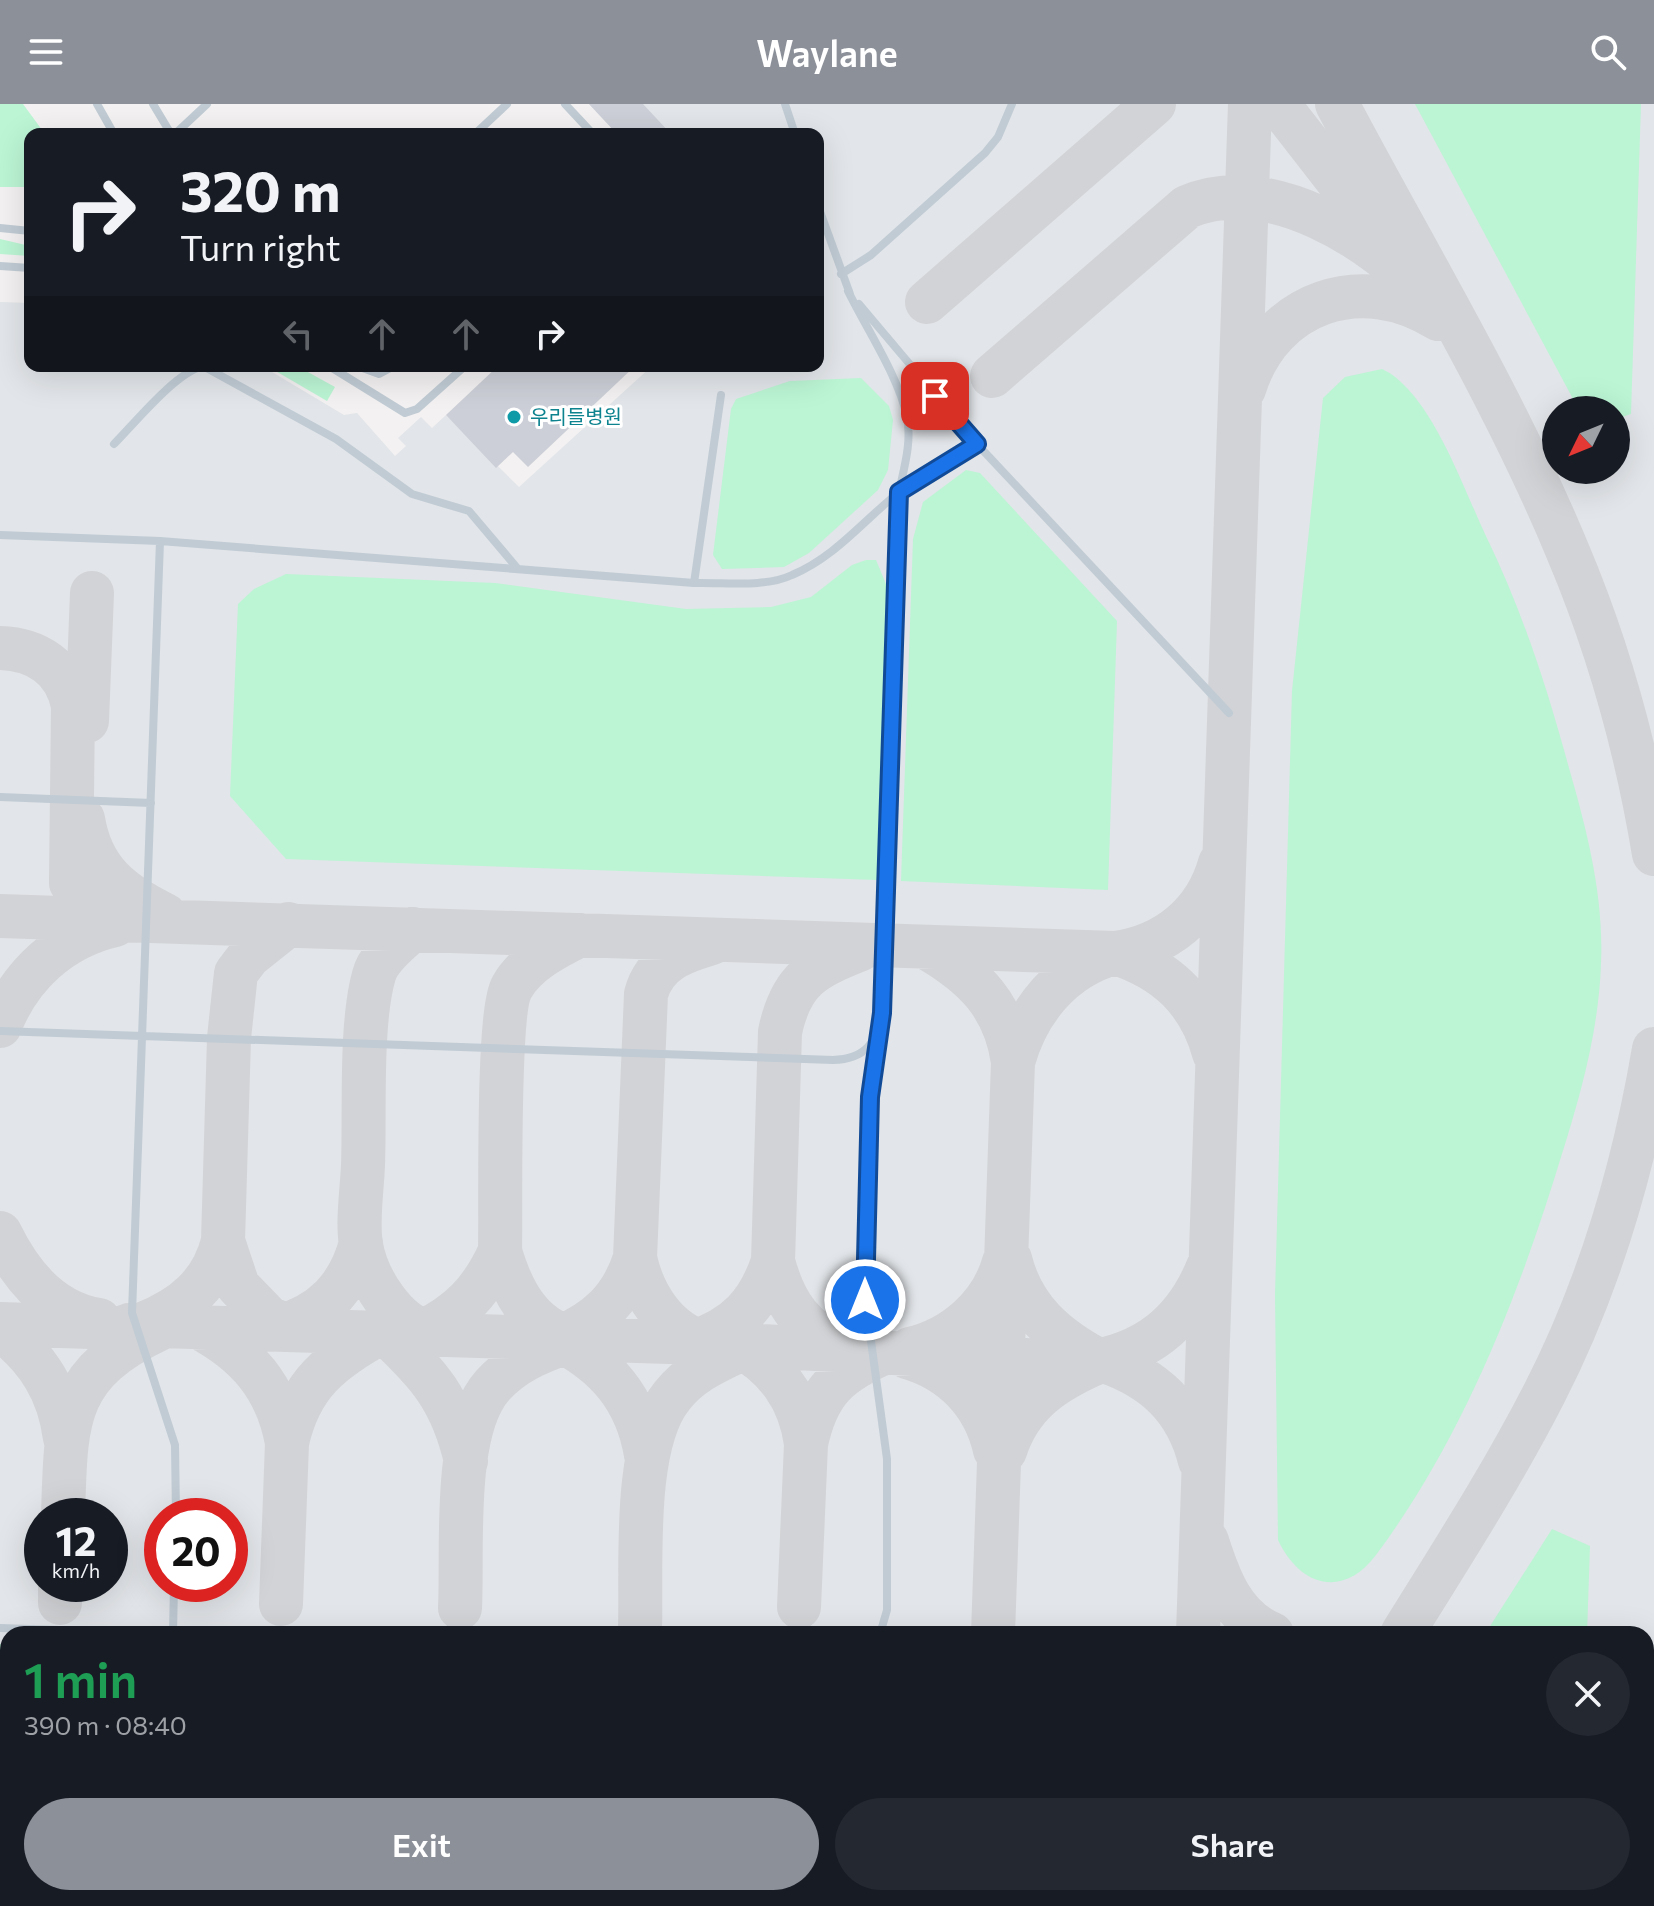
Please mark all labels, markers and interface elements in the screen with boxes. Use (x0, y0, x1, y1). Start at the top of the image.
icon: menu (24, 30, 68, 74)
text: Waylane (756, 30, 898, 74)
icon: search (1586, 30, 1630, 74)
text: 320 m (180, 155, 341, 224)
icon: right (48, 160, 152, 264)
text: Turn right (180, 224, 341, 268)
icon: left (276, 312, 320, 356)
icon: ahead (360, 312, 404, 356)
icon: ahead (444, 312, 488, 356)
icon: right (528, 312, 572, 356)
pin (901, 362, 969, 430)
icon: arrive (913, 374, 957, 418)
north arrow (1542, 396, 1630, 484)
map controls (1542, 396, 1630, 484)
place label: 우리들병원 (530, 404, 622, 428)
marker: 우리들병원 (505, 408, 523, 426)
position arrow (823, 1258, 907, 1342)
speed limit sign: 20 (144, 1498, 248, 1602)
text: 12 (56, 1515, 96, 1564)
text: km/h (52, 1558, 100, 1582)
text: 1 min (24, 1649, 137, 1708)
button: close (1546, 1652, 1630, 1736)
text: 390 m · 08:40 (24, 1709, 187, 1740)
button: Exit (24, 1798, 819, 1890)
button: Share (835, 1798, 1630, 1890)

